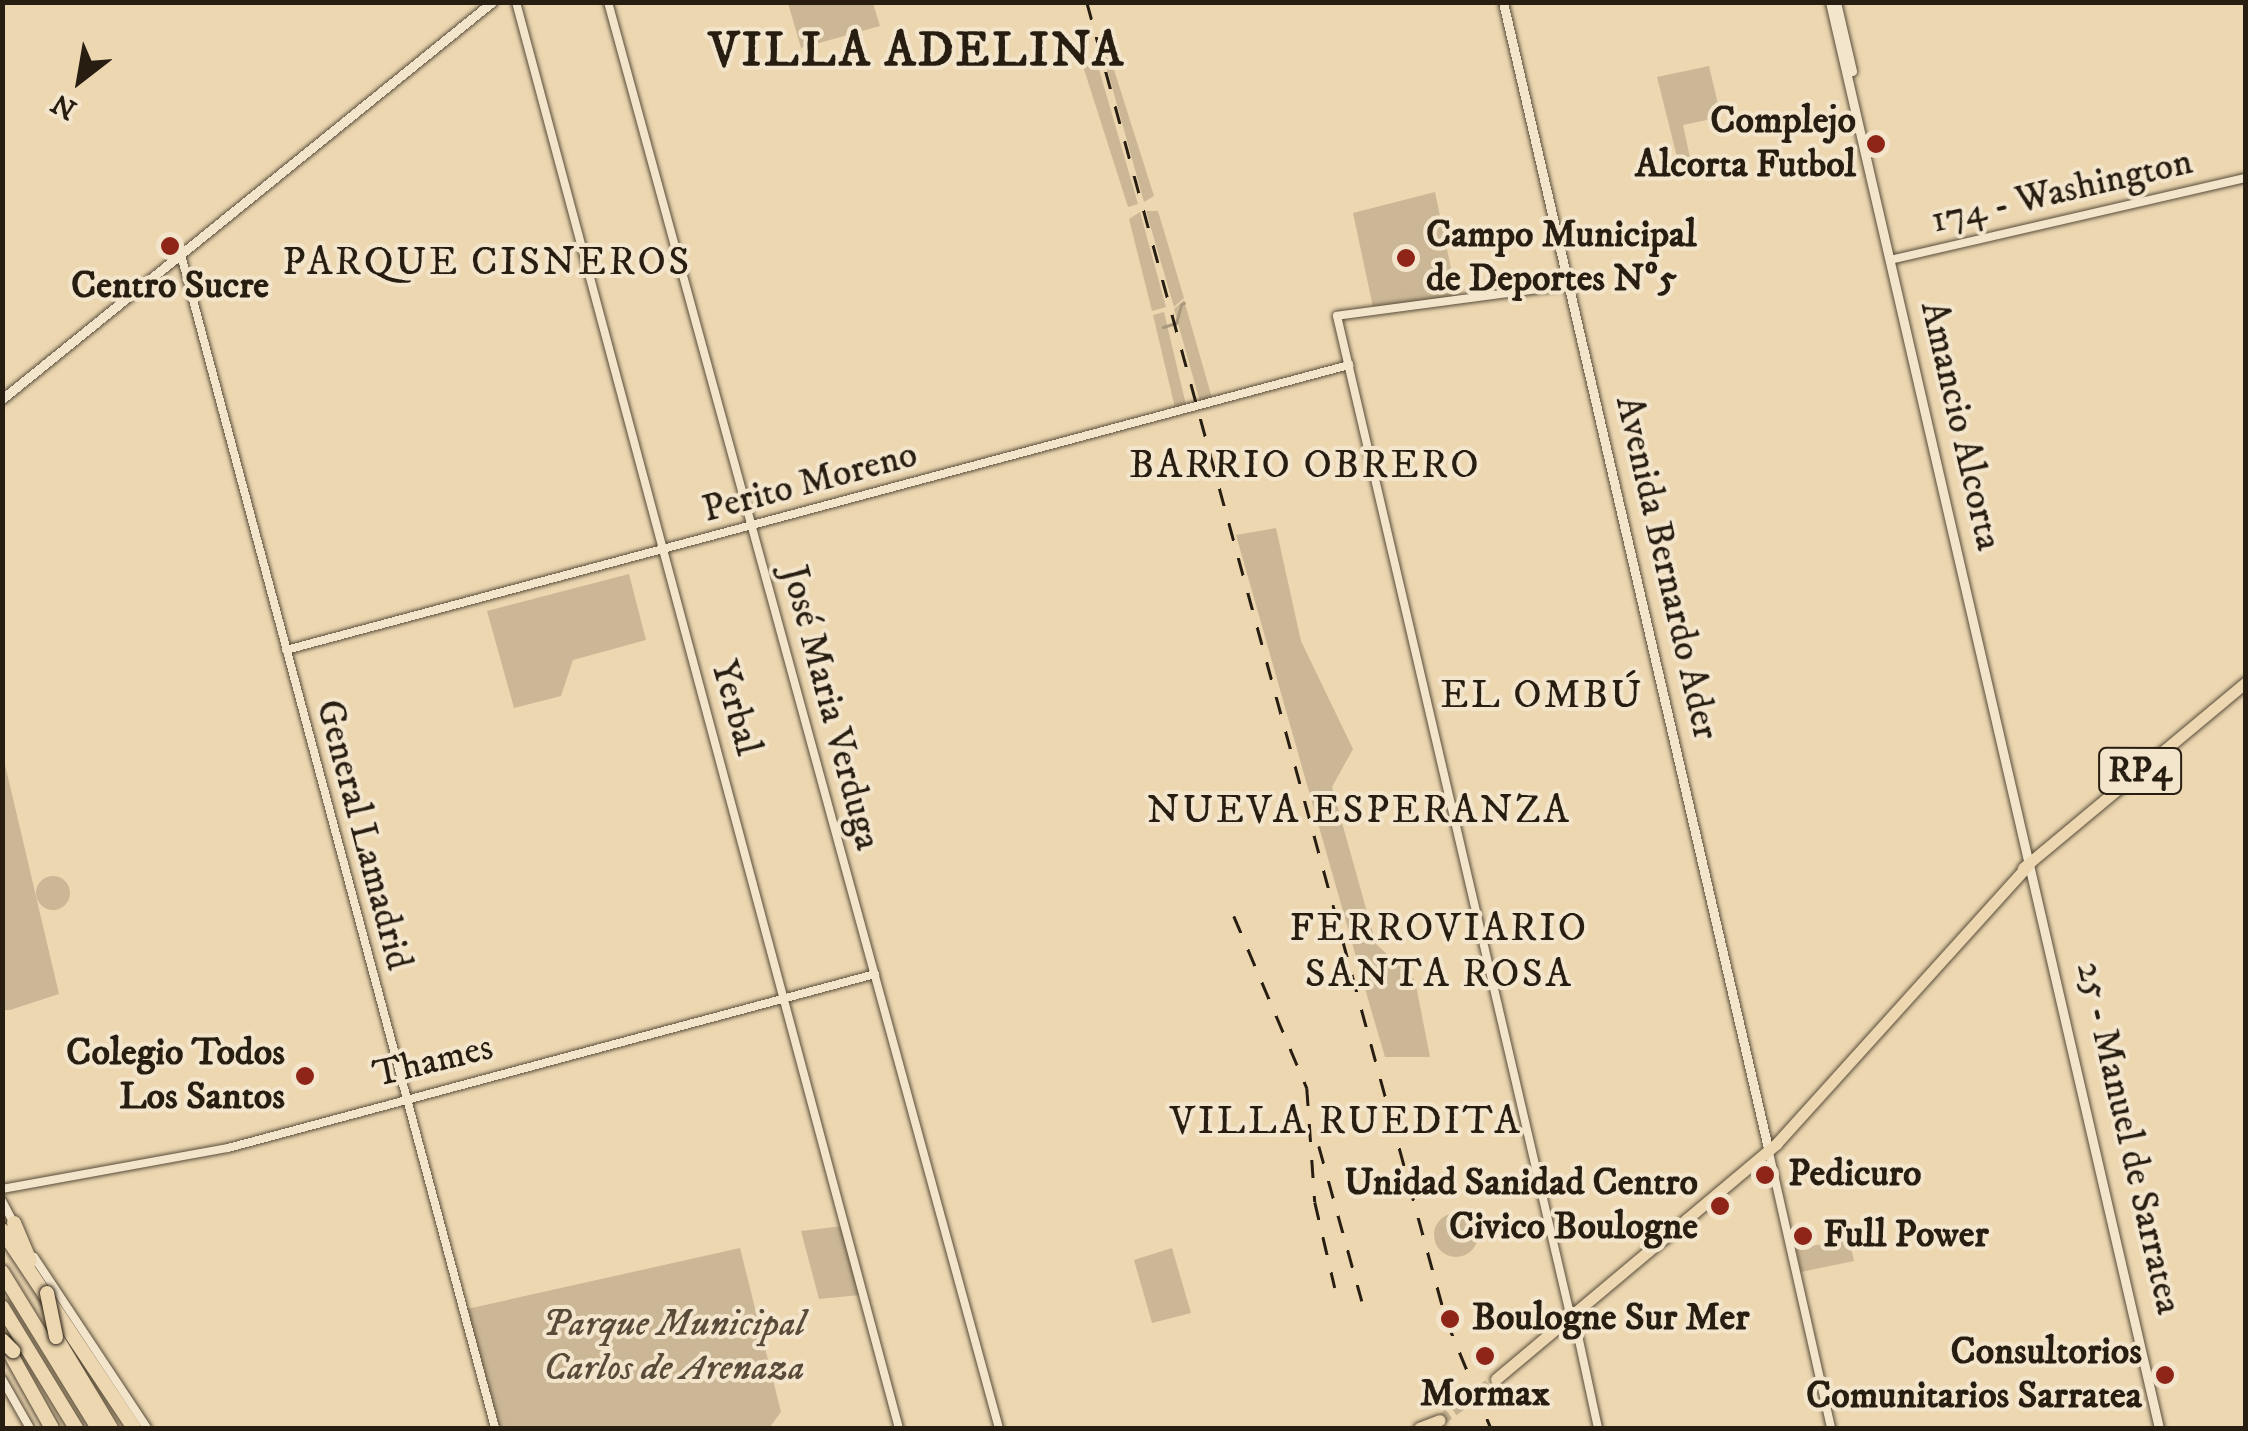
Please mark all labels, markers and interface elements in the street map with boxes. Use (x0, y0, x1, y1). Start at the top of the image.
district label: VILLA ADELINA (709, 23, 1125, 81)
north arrow (30, 30, 130, 130)
text: N (45, 85, 83, 127)
place label: Complejo Alcorta Futbol (1635, 99, 1856, 188)
marker: Complejo Alcorta Futbol (1865, 133, 1887, 155)
street label: 174 - Washington (1927, 140, 2197, 244)
place label: Campo Municipal de Deportes Nº5 (1426, 213, 1697, 302)
marker: Centro Sucre (157, 233, 183, 259)
district label: PARQUE CISNEROS (282, 239, 692, 287)
marker: Campo Municipal de Deportes Nº5 (1395, 247, 1417, 269)
place label: Centro Sucre (71, 264, 269, 310)
street label: Amancio Alcorta (1909, 297, 2011, 555)
street label: Avenida Bernardo Ader (1604, 392, 1728, 744)
street label: Perito Moreno (698, 432, 922, 534)
district label: BARRIO OBRERO (1129, 442, 1481, 490)
street label: José Maria Verduga (770, 561, 890, 855)
street label: Yerbal (700, 655, 770, 761)
district label: EL OMBÚ (1440, 672, 1644, 720)
street label: General Lamadrid (305, 695, 421, 975)
road number: RP4 (2098, 741, 2182, 801)
district label: NUEVA ESPERANZA (1147, 787, 1571, 835)
district label: FERROVIARIO SANTA ROSA (1289, 905, 1589, 999)
street label: 25 - Manuel de Sarratea (2065, 957, 2191, 1319)
street label: Thames (368, 1025, 498, 1099)
place label: Colegio Todos Los Santos (66, 1031, 285, 1120)
marker: Colegio Todos Los Santos (294, 1065, 316, 1087)
district label: VILLA RUEDITA (1170, 1098, 1522, 1146)
place label: Pedicuro (1788, 1152, 1921, 1198)
place label: Unidad Sanidad Centro Civico Boulogne (1344, 1161, 1698, 1250)
marker: Pedicuro (1752, 1162, 1778, 1188)
marker: Unidad Sanidad Centro Civico Boulogne (1707, 1193, 1733, 1219)
place label: Full Power (1823, 1213, 1989, 1259)
marker: Full Power (1792, 1225, 1814, 1247)
place label: Boulogne Sur Mer (1472, 1296, 1749, 1342)
park label: Parque Municipal Carlos de Arenaza (542, 1302, 806, 1392)
marker: Boulogne Sur Mer (1437, 1306, 1463, 1332)
place label: Consultorios Comunitarios Sarratea (1806, 1330, 2142, 1420)
marker: Mormax (1474, 1345, 1496, 1367)
marker: Consultorios Comunitarios Sarratea (2152, 1362, 2178, 1388)
place label: Mormax (1420, 1372, 1550, 1418)

